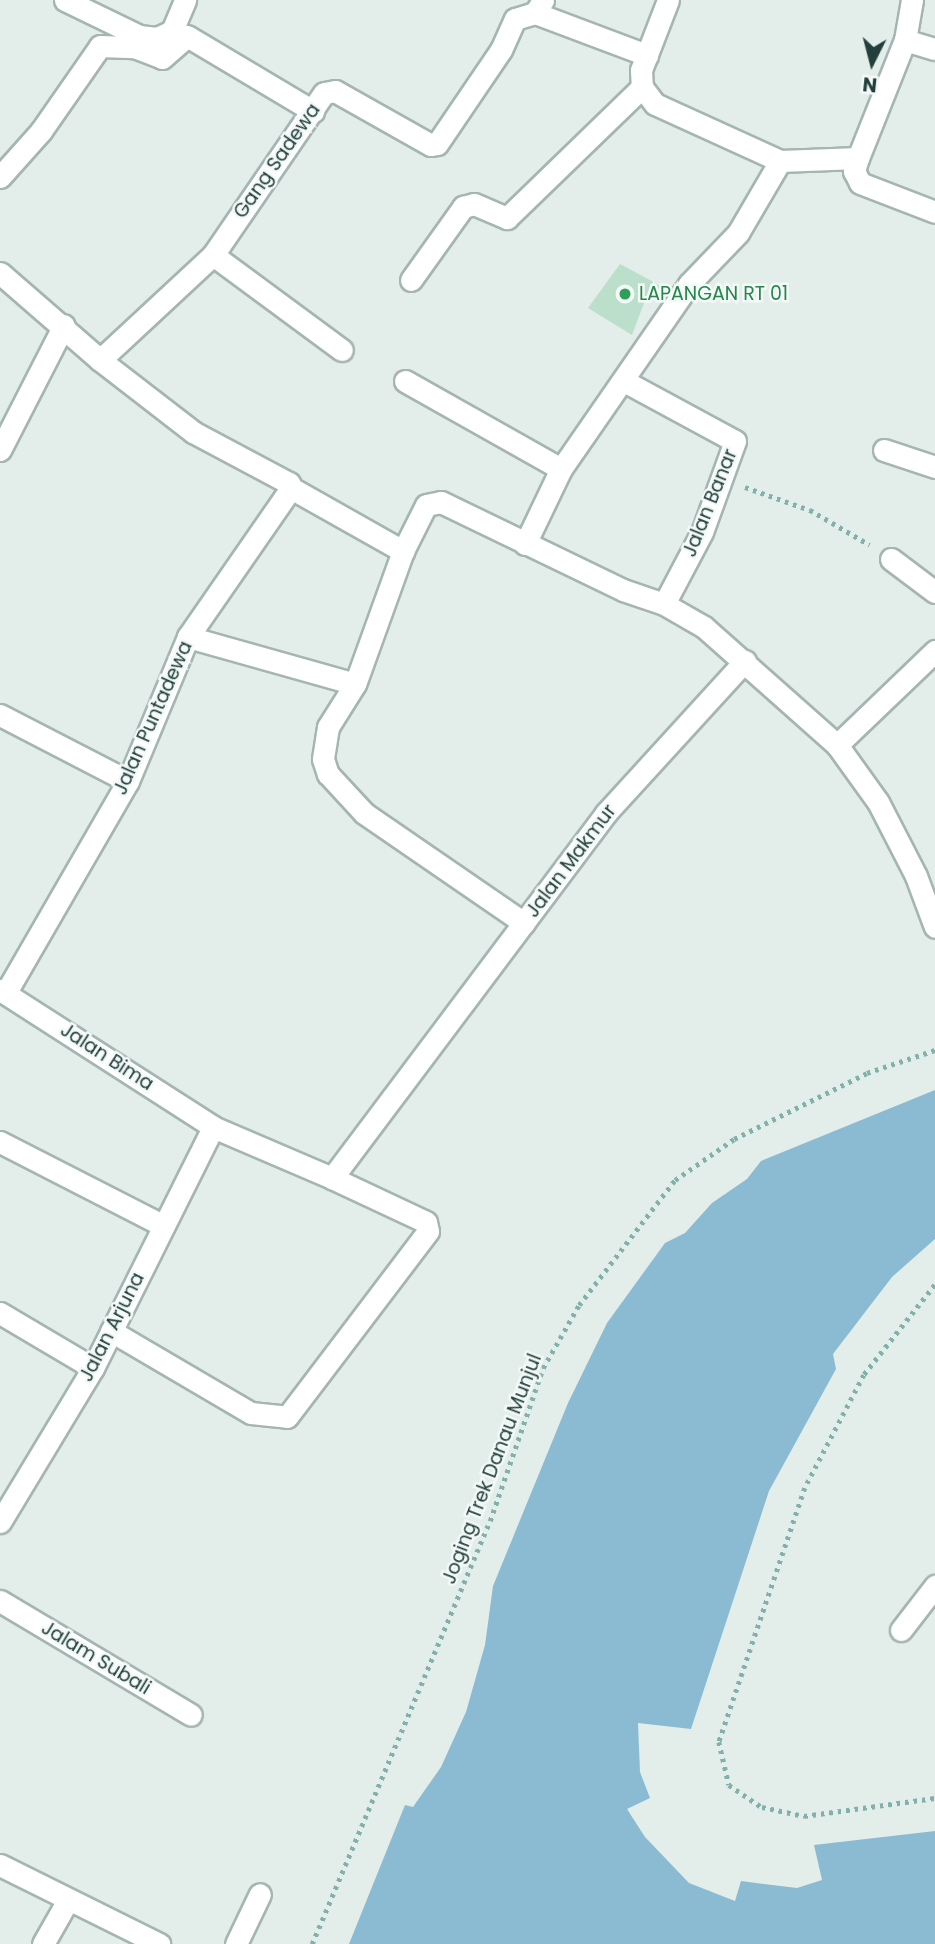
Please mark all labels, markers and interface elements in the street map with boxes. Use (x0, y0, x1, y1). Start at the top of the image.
north arrow (837, 28, 907, 98)
text: N (861, 70, 878, 99)
street label: Gang Sadewa (229, 99, 325, 223)
place label: LAPANGAN RT 01 (639, 283, 788, 305)
marker: LAPANGAN RT 01 (617, 286, 633, 302)
street label: Jalan Banar (678, 446, 742, 560)
street label: Jalan Puntadewa (109, 638, 197, 798)
street label: Jalan Makmur (521, 800, 621, 922)
street label: Jalan Bima (56, 1018, 158, 1096)
street label: Jalan Arjuna (75, 1269, 149, 1385)
street label: Joging Trek Danau Munjul (438, 1351, 546, 1587)
street label: Jalam Subali (37, 1616, 155, 1700)

